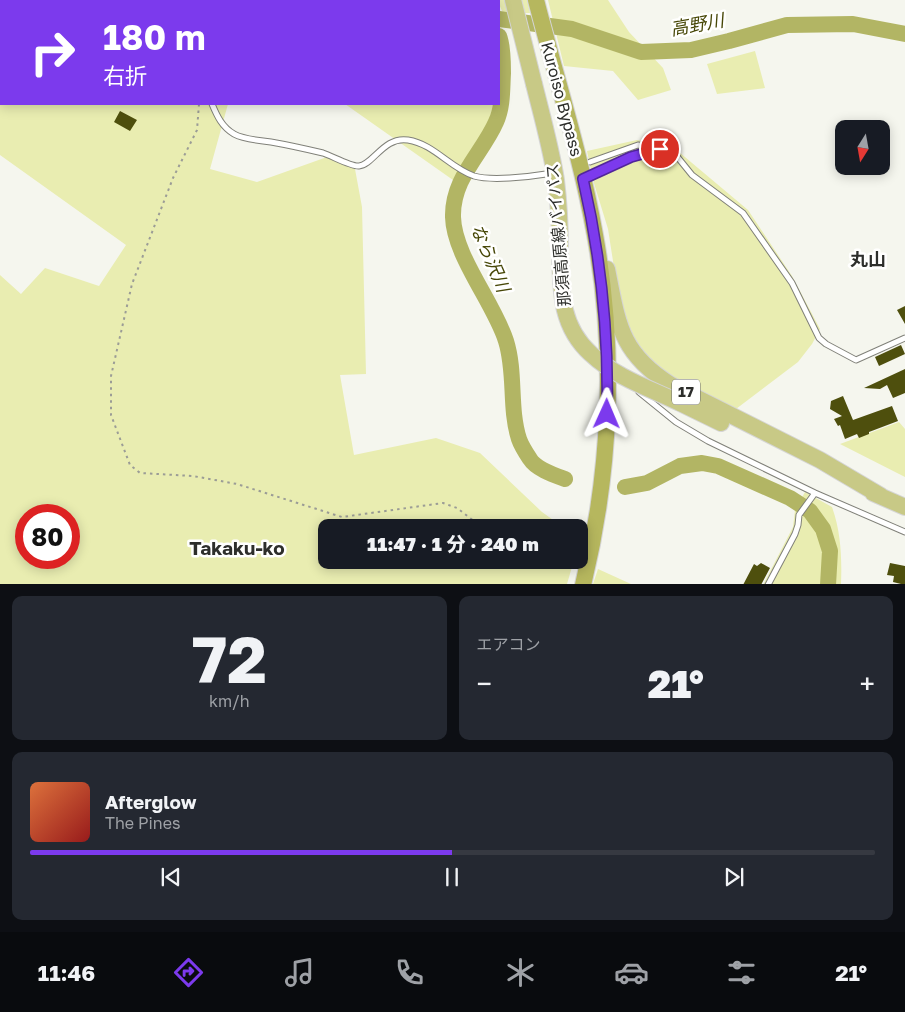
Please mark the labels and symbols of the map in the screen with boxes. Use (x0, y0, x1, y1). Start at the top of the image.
water label: 高野川 (668, 8, 727, 40)
street label: Kuroiso Bypass (537, 40, 587, 158)
north arrow (835, 120, 890, 175)
pin (639, 128, 681, 170)
street label: 那須高原線バイパス (542, 163, 574, 307)
water label: なら沢川 (467, 220, 516, 297)
district label: 丸山 (850, 248, 886, 270)
road number: 17 (672, 380, 700, 404)
position arrow (580, 387, 632, 439)
speed limit sign: 80 (15, 504, 80, 569)
district label: Takaku-ko (189, 536, 285, 559)

